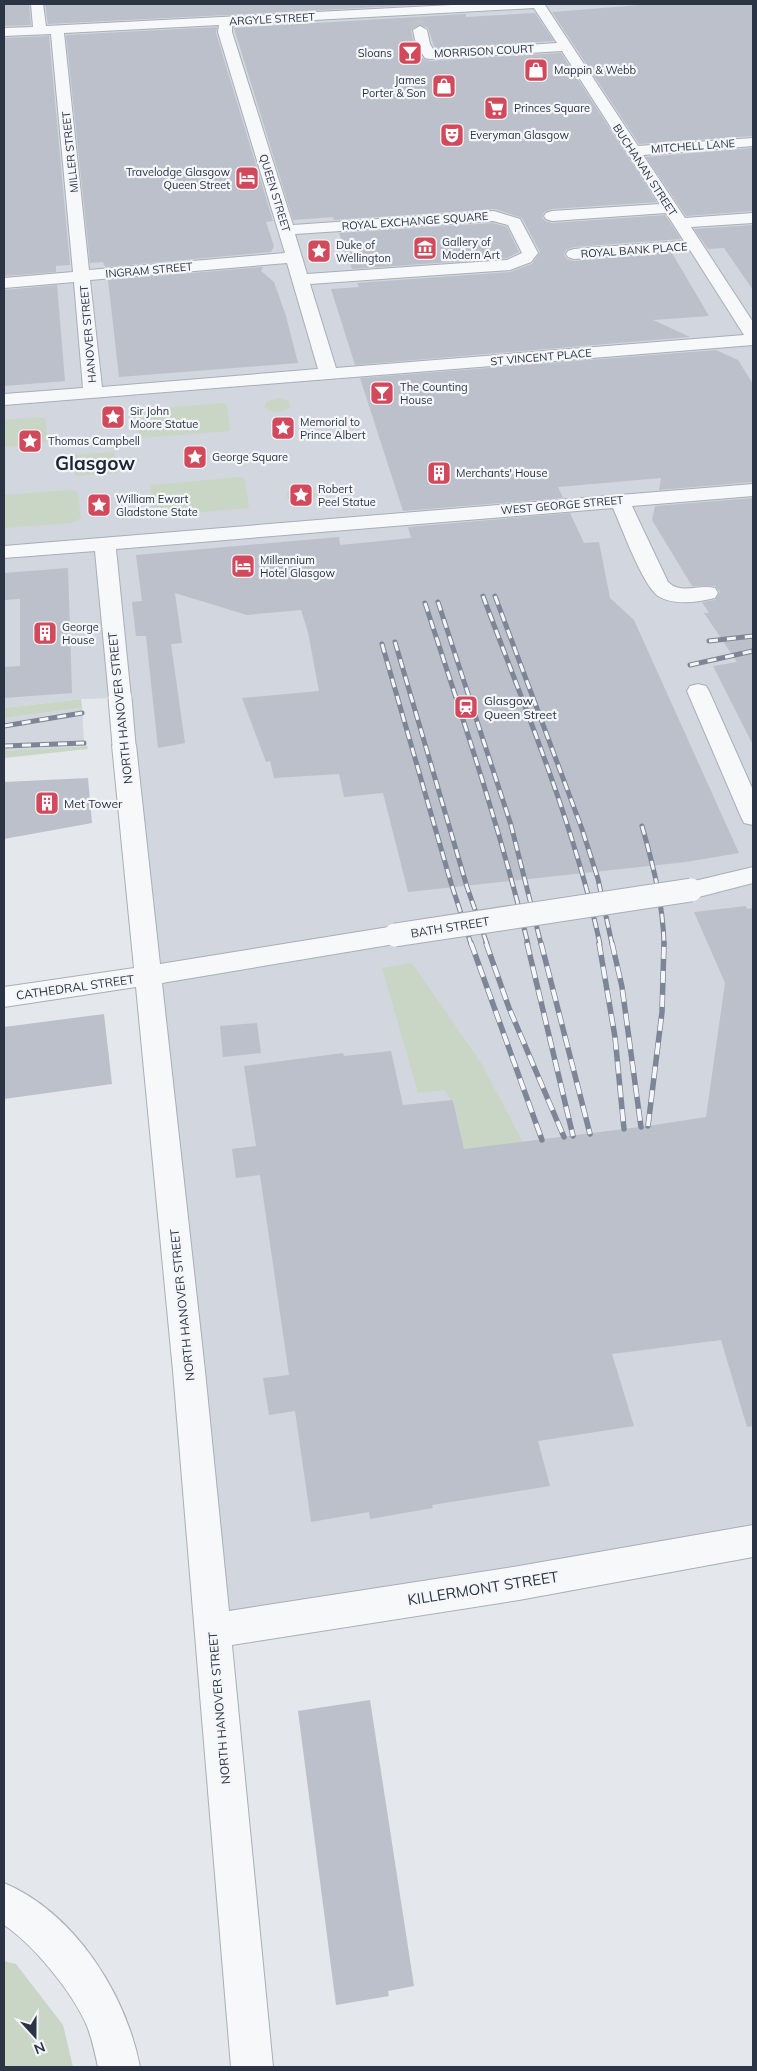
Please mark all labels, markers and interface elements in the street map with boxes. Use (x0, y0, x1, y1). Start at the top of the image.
street label: ARGYLE STREET (229, 10, 316, 28)
bar icon: Sloans (397, 40, 423, 66)
street label: MORRISON COURT (434, 41, 535, 61)
place label: Sloans (358, 46, 392, 60)
shop icon: Mappin & Webb (523, 57, 549, 83)
place label: Mappin & Webb (554, 63, 637, 77)
place label: James Porter & Son (362, 73, 426, 100)
shop icon: James Porter & Son (431, 73, 457, 99)
supermarket icon: Princes Square (483, 95, 509, 121)
place label: Princes Square (514, 101, 590, 115)
street label: MILLER STREET (59, 110, 81, 193)
street label: BUCHANAN STREET (610, 121, 680, 219)
theatre icon: Everyman Glasgow (439, 122, 465, 148)
place label: Everyman Glasgow (470, 128, 569, 142)
street label: MITCHELL LANE (650, 136, 736, 156)
street label: QUEEN STREET (256, 152, 294, 234)
place label: Travelodge Glasgow Queen Street (126, 165, 230, 192)
hotel icon: Travelodge Glasgow Queen Street (234, 165, 260, 191)
street label: ROYAL EXCHANGE SQUARE (341, 209, 489, 233)
museum icon: Gallery of Modern Art (412, 235, 438, 261)
place label: Gallery of Modern Art (442, 235, 500, 262)
place icon: Duke of Wellington (306, 238, 332, 264)
place label: Duke of Wellington (336, 238, 391, 265)
street label: ROYAL BANK PLACE (580, 239, 688, 261)
street label: INGRAM STREET (105, 259, 193, 281)
street label: HANOVER STREET (77, 284, 99, 383)
street label: ST VINCENT PLACE (490, 346, 592, 368)
bar icon: The Counting House (369, 380, 395, 406)
place label: The Counting House (400, 380, 468, 407)
place icon: Sir John Moore Statue (100, 404, 126, 430)
place label: Sir John Moore Statue (130, 404, 198, 431)
place icon: Memorial to Prince Albert (270, 415, 296, 441)
place label: Memorial to Prince Albert (300, 415, 366, 442)
place icon: Thomas Campbell (17, 428, 43, 454)
place label: Thomas Campbell (48, 434, 140, 448)
place icon: George Square (182, 444, 208, 470)
place label: George Square (212, 450, 288, 464)
district label: Glasgow (55, 451, 135, 475)
building icon: Merchants' House (426, 460, 452, 486)
place label: Merchants' House (456, 466, 547, 480)
place icon: Robert Peel Statue (288, 482, 314, 508)
place label: Robert Peel Statue (318, 482, 376, 509)
place icon: William Ewart Gladstone State (86, 492, 112, 518)
place label: William Ewart Gladstone State (116, 492, 198, 519)
street label: WEST GEORGE STREET (500, 493, 624, 517)
hotel icon: Millennium Hotel Glasgow (230, 553, 256, 579)
place label: Millennium Hotel Glasgow (260, 553, 335, 580)
building icon: George House (32, 620, 58, 646)
place label: George House (62, 620, 99, 647)
street label: NORTH HANOVER STREET (104, 630, 135, 785)
place label: Glasgow Queen Street (484, 693, 557, 722)
station icon: Glasgow Queen Street (453, 694, 479, 720)
building icon: Met Tower (34, 790, 60, 816)
place label: Met Tower (64, 796, 123, 811)
street label: BATH STREET (410, 913, 491, 941)
street label: CATHEDRAL STREET (15, 971, 136, 1003)
street label: NORTH HANOVER STREET (166, 1227, 197, 1382)
street label: KILLERMONT STREET (406, 1567, 560, 1609)
street label: NORTH HANOVER STREET (205, 1630, 233, 1785)
north arrow (10, 2011, 60, 2061)
text: N (31, 2038, 48, 2058)

